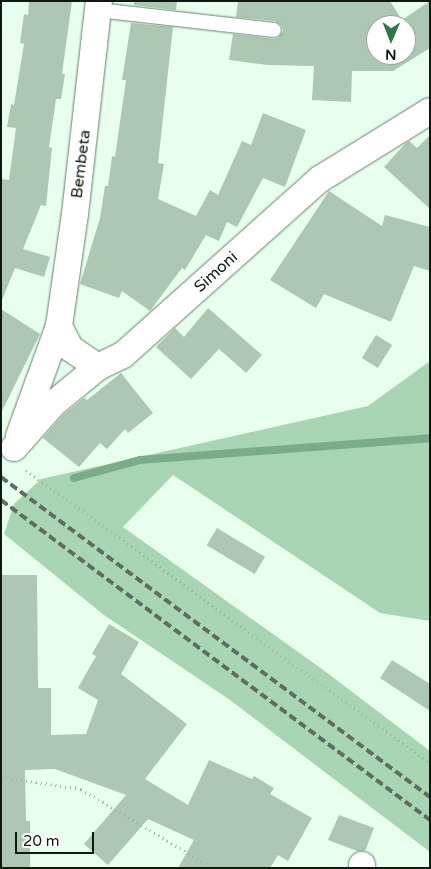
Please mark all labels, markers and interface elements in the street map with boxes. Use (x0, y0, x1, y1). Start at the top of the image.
north arrow (366, 15, 416, 65)
text: N (385, 46, 397, 63)
street label: Bembeta (67, 129, 95, 199)
street label: Simoni (190, 248, 242, 296)
scale bar (18, 822, 96, 854)
text: 20 m (23, 832, 60, 850)

